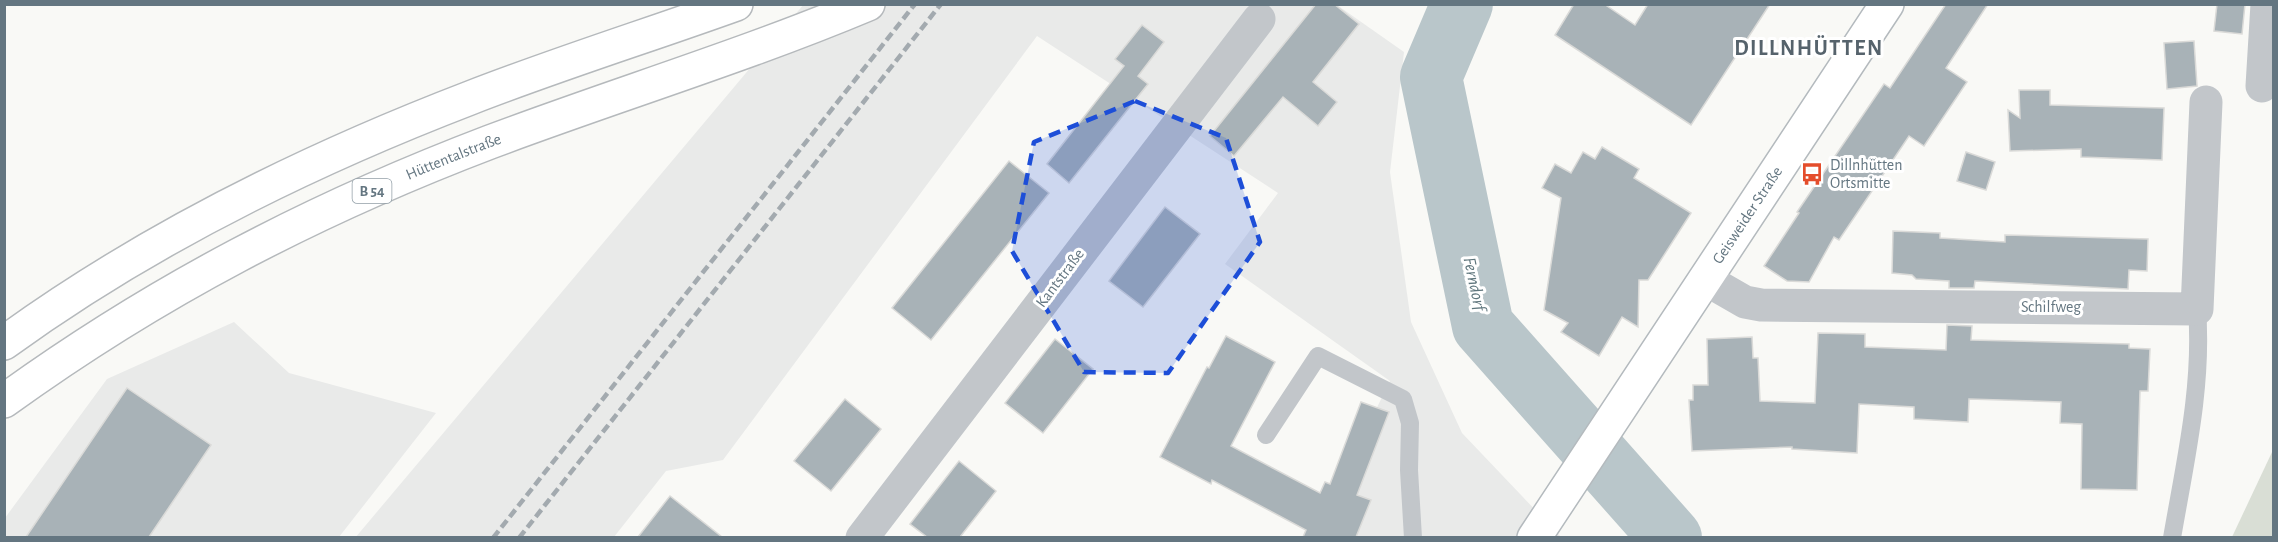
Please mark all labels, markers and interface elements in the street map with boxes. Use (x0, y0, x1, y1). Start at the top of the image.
district label: DILLNHÜTTEN (1734, 35, 1884, 59)
street label: Hüttentalstraße (404, 131, 503, 183)
place label: Dillnhütten Ortsmitte (1830, 157, 1902, 191)
bus stop icon: Dillnhütten Ortsmitte (1799, 161, 1825, 187)
street label: Geisweider Straße (1710, 164, 1785, 267)
road number: B 54 (352, 179, 392, 203)
street label: Kantstraße (1033, 246, 1087, 310)
water label: Ferndorf (1460, 256, 1489, 315)
street label: Schilfweg (2021, 299, 2081, 315)

